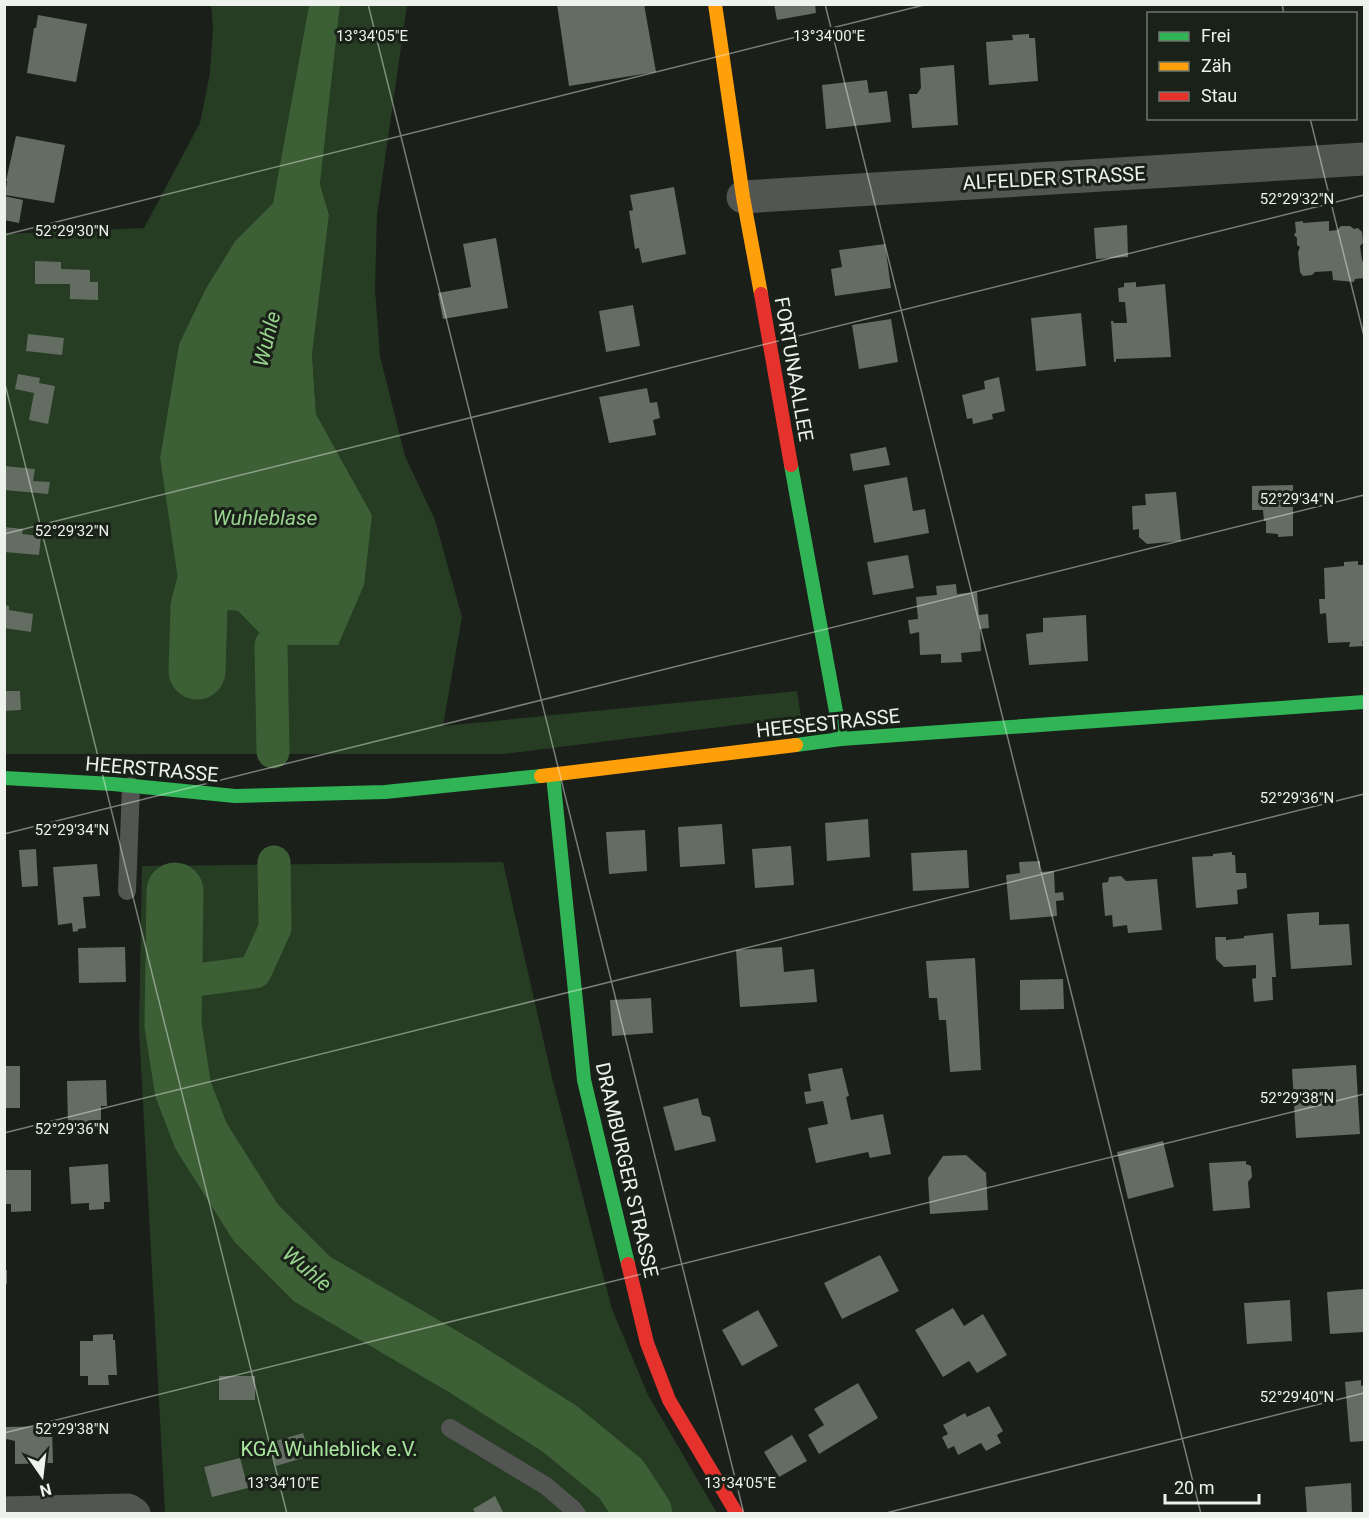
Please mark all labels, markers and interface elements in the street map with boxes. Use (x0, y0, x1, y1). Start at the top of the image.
legend (1147, 12, 1357, 120)
text: Frei (1201, 25, 1231, 46)
text: 13°34'05"E (336, 27, 409, 45)
text: 13°34'00"E (793, 27, 866, 45)
text: Zäh (1201, 55, 1232, 76)
text: Stau (1201, 85, 1237, 106)
street label: ALFELDER STRASSE (962, 161, 1146, 195)
text: 52°29'32"N (1260, 190, 1334, 208)
text: 52°29'30"N (35, 222, 109, 240)
street label: FORTUNAALLEE (769, 295, 819, 443)
water label: Wuhle (249, 309, 285, 369)
text: 52°29'34"N (1260, 490, 1334, 508)
water label: Wuhleblase (213, 506, 318, 530)
text: 52°29'32"N (35, 522, 109, 540)
street label: HEESESTRASSE (755, 704, 901, 742)
street label: HEERSTRASSE (84, 751, 220, 787)
text: 52°29'36"N (1260, 789, 1334, 807)
text: 52°29'34"N (35, 821, 109, 839)
street label: DRAMBURGER STRASSE (591, 1060, 663, 1280)
text: 52°29'38"N (1260, 1089, 1334, 1107)
text: 52°29'36"N (35, 1120, 109, 1138)
water label: Wuhle (278, 1242, 336, 1296)
text: 52°29'40"N (1260, 1388, 1334, 1406)
text: 52°29'38"N (35, 1420, 109, 1438)
park label: KGA Wuhleblick e.V. (240, 1437, 418, 1461)
north arrow (12, 1446, 72, 1506)
scale bar (1165, 1467, 1260, 1505)
text: 13°34'10"E (247, 1474, 320, 1492)
text: 13°34'05"E (704, 1474, 777, 1492)
text: 20 m (1174, 1477, 1214, 1498)
text: N (38, 1479, 53, 1501)

